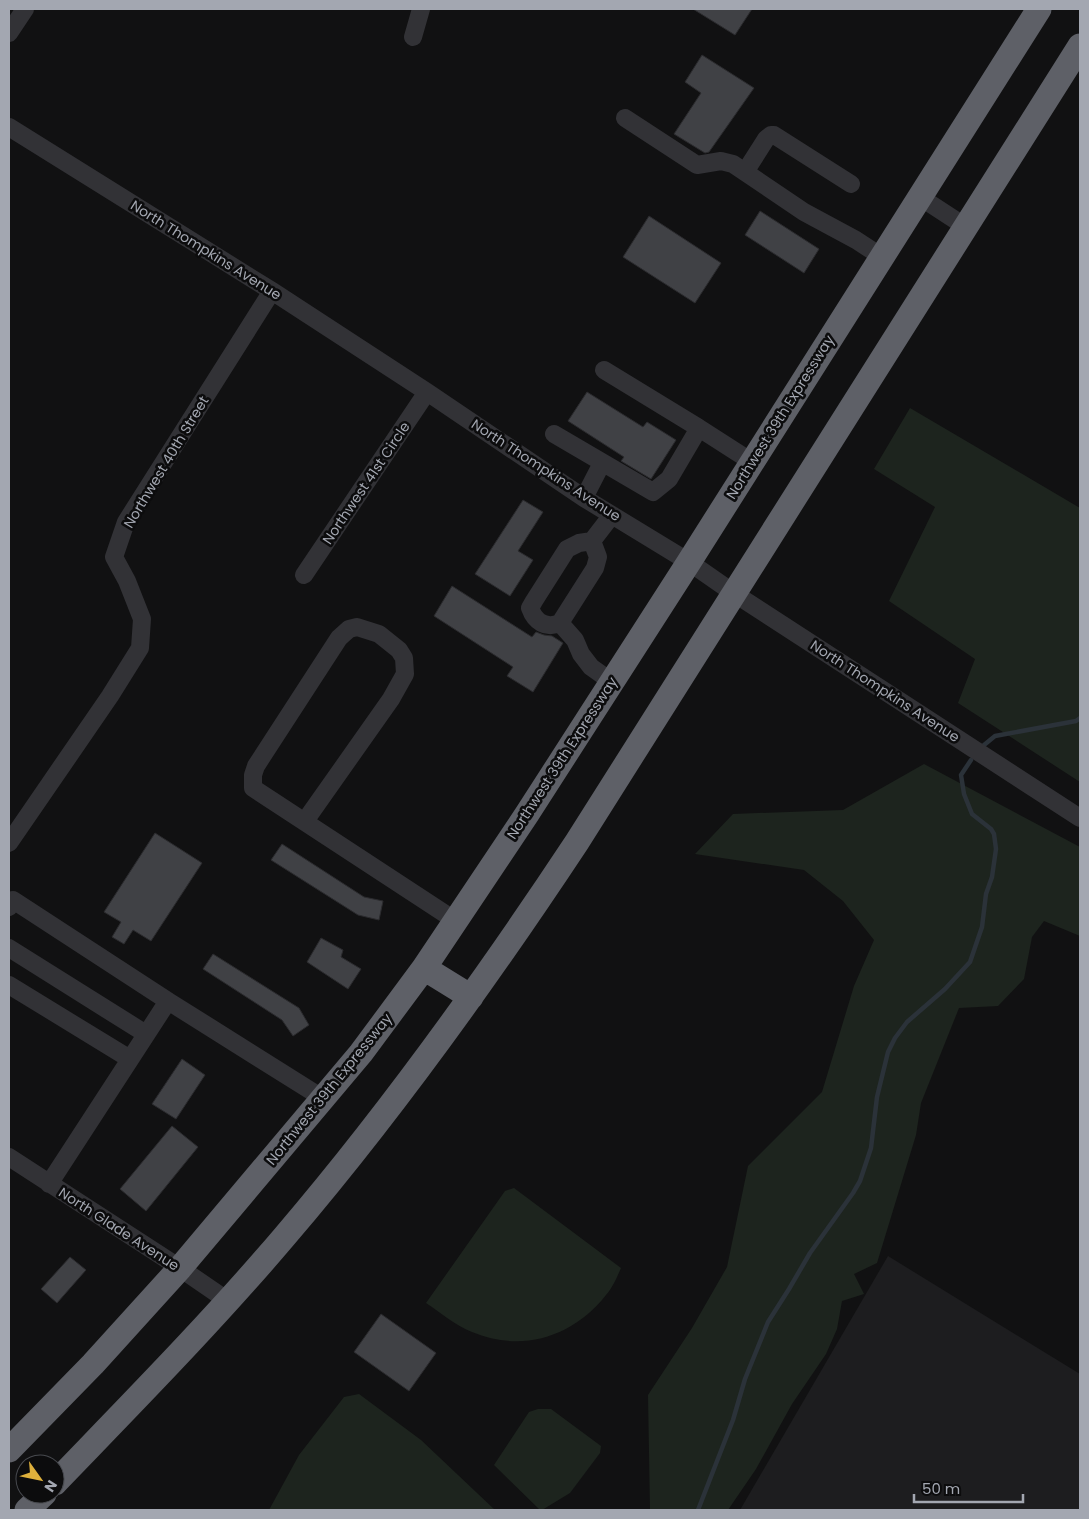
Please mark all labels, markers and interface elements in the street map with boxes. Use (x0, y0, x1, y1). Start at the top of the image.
street label: North Thompkins Avenue (127, 195, 286, 305)
street label: Northwest 39th Expressway (721, 331, 839, 503)
street label: Northwest 40th Street (119, 392, 213, 532)
street label: North Thompkins Avenue (467, 414, 625, 526)
street label: Northwest 41st Circle (317, 417, 415, 548)
street label: North Thompkins Avenue (806, 635, 964, 747)
street label: Northwest 39th Expressway (502, 673, 622, 843)
street label: Northwest 39th Expressway (261, 1009, 397, 1169)
street label: North Glade Avenue (55, 1182, 183, 1276)
north arrow (15, 1454, 65, 1504)
scale bar (914, 1472, 1023, 1504)
text: N (40, 1476, 62, 1496)
text: 50 m (922, 1478, 960, 1499)

